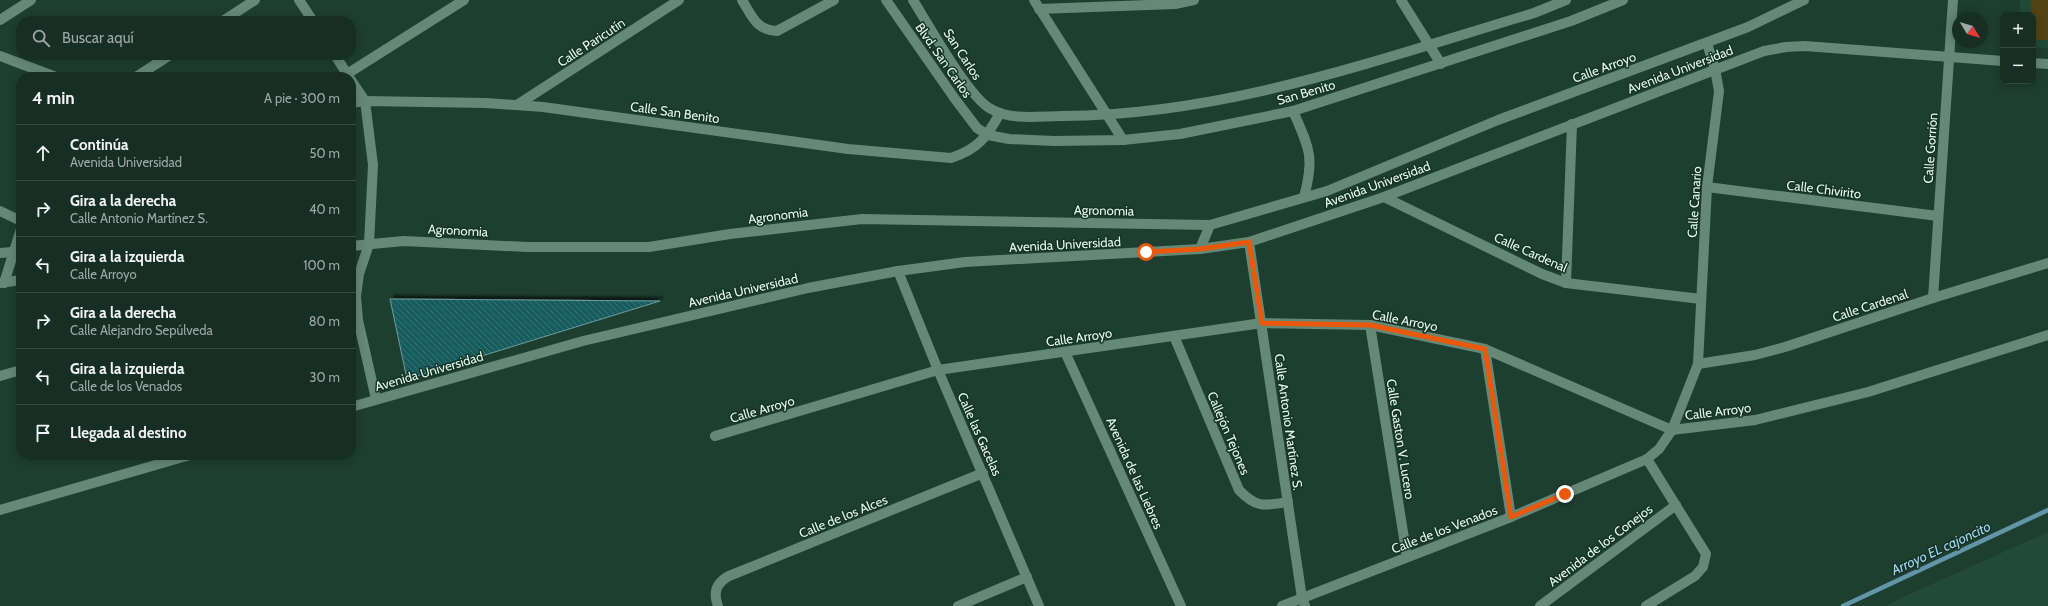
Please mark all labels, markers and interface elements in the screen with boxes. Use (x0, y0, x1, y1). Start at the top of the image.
north arrow (1952, 12, 1988, 48)
map controls (2000, 12, 2036, 84)
button: + (2000, 12, 2036, 48)
street label: Calle Paricutín (554, 14, 628, 70)
search box (16, 16, 356, 60)
street label: Blvd. San Carlos (912, 19, 976, 101)
street label: San Carlos (941, 25, 986, 83)
icon: search (30, 27, 52, 49)
text: Buscar aquí (62, 29, 134, 47)
street label: Avenida Universidad (1625, 41, 1735, 97)
street label: Calle Arroyo (1570, 48, 1638, 86)
button: − (2000, 48, 2036, 84)
street label: San Benito (1275, 76, 1337, 108)
text: 4 min (32, 88, 75, 108)
text: A pie · 300 m (264, 90, 340, 106)
street label: Calle San Benito (629, 98, 721, 126)
street label: Calle Gorrión (1920, 112, 1940, 184)
text: Continúa (70, 136, 128, 154)
icon: ahead (32, 142, 54, 164)
text: 50 m (310, 145, 340, 161)
text: Avenida Universidad (70, 154, 182, 170)
street label: Avenida Universidad (1322, 157, 1432, 211)
street label: Calle Canario (1684, 166, 1704, 238)
street label: Calle Chivirito (1786, 176, 1862, 202)
text: Gira a la derecha (70, 192, 176, 210)
icon: right (32, 198, 54, 220)
text: 40 m (309, 201, 340, 217)
street label: Agronomia (1074, 201, 1135, 219)
street label: Agronomia (747, 203, 810, 227)
text: Calle Antonio Martínez S. (70, 210, 208, 226)
street label: Agronomia (427, 220, 489, 240)
street label: Calle Cardenal (1492, 229, 1570, 275)
street label: Avenida Universidad (1009, 233, 1121, 255)
route start (1137, 243, 1155, 261)
text: Gira a la izquierda (70, 248, 184, 266)
icon: left (32, 254, 54, 276)
text: 100 m (303, 257, 340, 273)
text: Calle Arroyo (70, 266, 137, 282)
street label: Avenida Universidad (687, 270, 799, 310)
street label: Calle Cardenal (1830, 285, 1910, 325)
text: Gira a la derecha (70, 304, 176, 322)
street label: Calle Arroyo (1371, 306, 1439, 334)
icon: right (32, 310, 54, 332)
text: 80 m (309, 313, 340, 329)
text: Calle Alejandro Sepúlveda (70, 322, 213, 338)
street label: Calle Arroyo (1045, 324, 1113, 350)
street label: Avenida Universidad (373, 348, 485, 394)
street label: Calle Antonio Martínez S. (1271, 353, 1307, 492)
text: Gira a la izquierda (70, 360, 184, 378)
icon: left (32, 366, 54, 388)
text: 30 m (310, 369, 340, 385)
text: Calle de los Venados (70, 378, 182, 394)
street label: Calle Gaston V. Lucero (1384, 378, 1418, 500)
street label: Callejón Tejones (1203, 389, 1254, 478)
street label: Calle las Gacelas (954, 390, 1006, 479)
street label: Calle Arroyo (728, 392, 796, 426)
street label: Calle Arroyo (1684, 399, 1752, 423)
street label: Avenida de las Liebres (1103, 415, 1167, 532)
icon: arrive (32, 422, 54, 444)
text: Llegada al destino (70, 424, 186, 442)
route end (1556, 485, 1574, 503)
street label: Calle de los Alces (796, 491, 890, 541)
street label: Avenida de los Conejos (1545, 500, 1656, 590)
street label: Calle de los Venados (1389, 501, 1500, 557)
water label: Arroyo EL cajoncito (1888, 517, 1994, 579)

